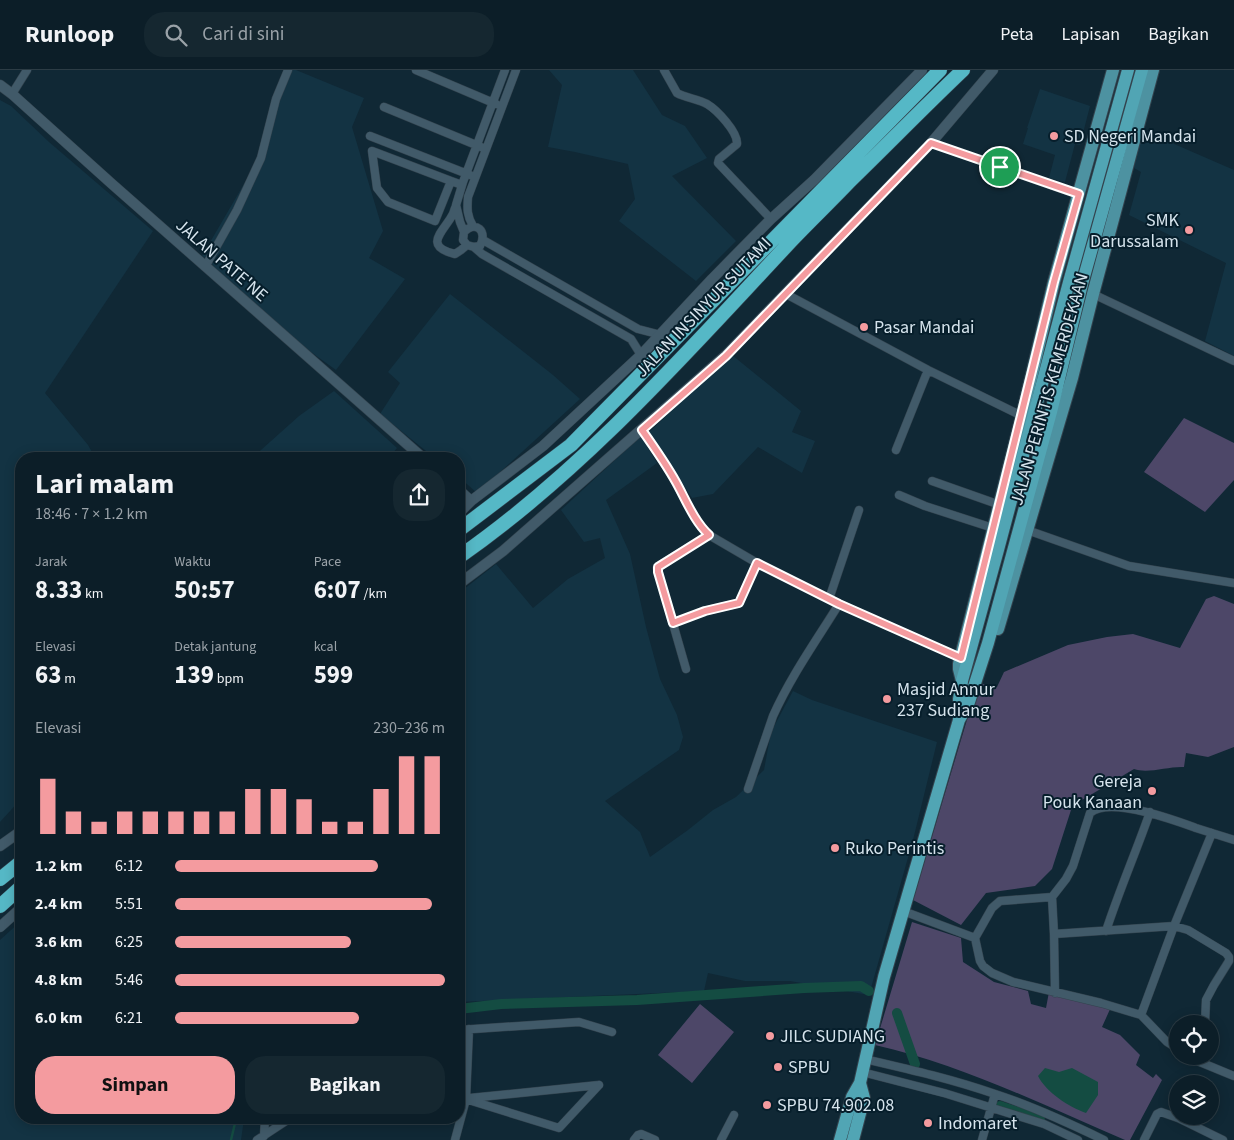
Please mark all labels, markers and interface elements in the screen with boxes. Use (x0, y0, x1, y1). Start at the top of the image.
search box (144, 12, 494, 57)
text: Runloop (25, 17, 114, 52)
icon: search (162, 21, 190, 49)
text: Cari di sini (202, 21, 285, 48)
text: Peta (1000, 22, 1033, 47)
text: Lapisan (1061, 22, 1120, 47)
text: Bagikan (1148, 22, 1209, 47)
place label: SD Negeri Mandai (1064, 124, 1196, 149)
marker: SD Negeri Mandai (1048, 130, 1060, 142)
pin (979, 146, 1021, 188)
icon: arrive (986, 153, 1014, 181)
place label: SMK Darussalam (1090, 208, 1180, 254)
street label: JALAN PATE'NE (170, 213, 273, 308)
marker: SMK Darussalam (1183, 224, 1195, 236)
street label: JALAN INSINYUR SUTAMI (630, 232, 777, 383)
street label: JALAN PERINTIS KEMERDEKAAN (1004, 270, 1095, 508)
place label: Pasar Mandai (874, 315, 974, 340)
marker: Pasar Mandai (858, 321, 870, 333)
text: Lari malam (35, 464, 174, 504)
button: share (393, 469, 445, 521)
text: 18:46 · 7 × 1.2 km (35, 503, 148, 525)
text: Jarak (35, 552, 67, 572)
text: Waktu (174, 552, 211, 572)
text: Pace (314, 552, 341, 572)
text: 8.33 (35, 572, 82, 608)
text: 50:57 (174, 572, 235, 608)
text: 6:07 (314, 572, 361, 608)
text: km (82, 584, 103, 604)
text: /km (361, 584, 387, 604)
text: Elevasi (35, 637, 76, 657)
text: Detak jantung (174, 637, 256, 657)
text: kcal (314, 637, 337, 657)
text: 63 (35, 657, 61, 693)
text: 139 (174, 657, 214, 693)
text: 599 (314, 657, 353, 693)
text: m (61, 669, 76, 689)
text: bpm (214, 669, 244, 689)
place label: Masjid Annur 237 Sudiang (897, 677, 995, 723)
marker: Masjid Annur 237 Sudiang (881, 693, 893, 705)
text: Elevasi (35, 717, 81, 739)
text: 230–236 m (373, 717, 445, 739)
place label: Gereja Pouk Kanaan (1043, 769, 1142, 815)
marker: Gereja Pouk Kanaan (1146, 785, 1158, 797)
place label: Ruko Perintis (845, 836, 944, 861)
marker: Ruko Perintis (829, 842, 841, 854)
text: 1.2 km (35, 855, 82, 877)
text: 6:12 (115, 855, 143, 877)
text: 2.4 km (35, 893, 82, 915)
text: 5:51 (115, 893, 143, 915)
text: 3.6 km (35, 931, 82, 953)
text: 6:25 (115, 931, 143, 953)
text: 4.8 km (35, 969, 82, 991)
text: 5:46 (115, 969, 143, 991)
text: 6.0 km (35, 1007, 82, 1029)
text: 6:21 (115, 1007, 143, 1029)
map controls (1169, 1015, 1219, 1125)
button: locate (1169, 1015, 1219, 1065)
place label: JILC SUDIANG (780, 1024, 885, 1049)
marker: JILC SUDIANG (764, 1030, 776, 1042)
place label: SPBU (788, 1055, 830, 1080)
button: Simpan (35, 1056, 235, 1114)
button: Bagikan (245, 1056, 445, 1114)
marker: SPBU (772, 1061, 784, 1073)
button: layers (1169, 1075, 1219, 1125)
place label: SPBU 74.902.08 (777, 1093, 894, 1118)
marker: SPBU 74.902.08 (761, 1099, 773, 1111)
place label: Indomaret (938, 1111, 1017, 1136)
marker: Indomaret (922, 1117, 934, 1129)

